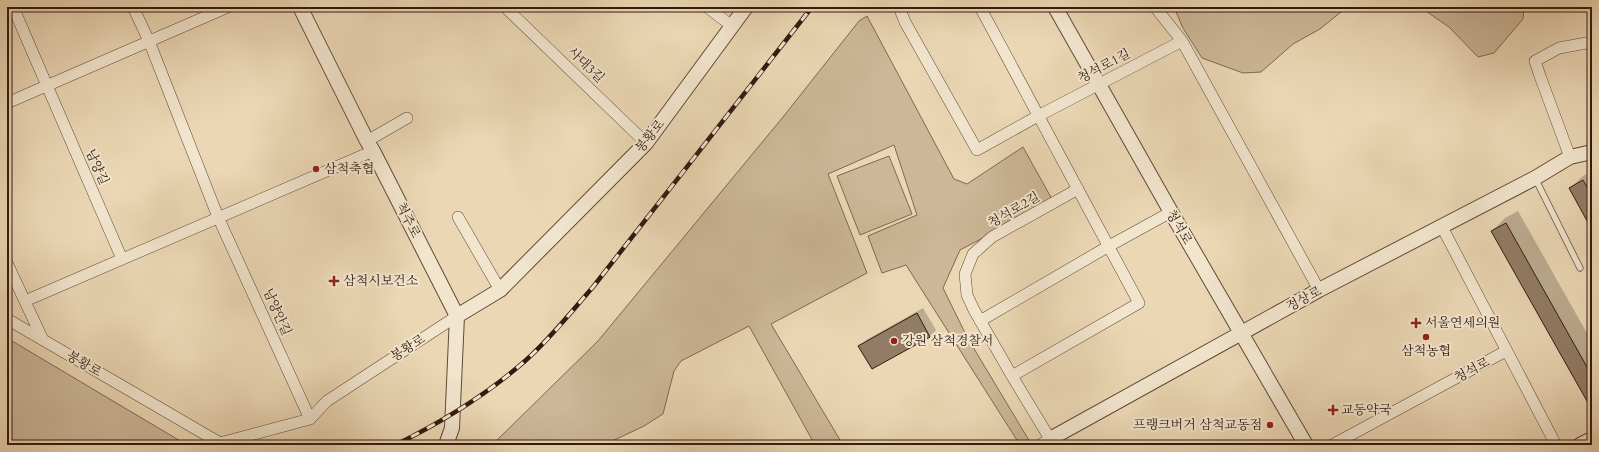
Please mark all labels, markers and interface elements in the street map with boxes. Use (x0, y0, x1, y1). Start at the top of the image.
street label: 사대3길 (564, 43, 608, 87)
street label: 청석로1길 (1075, 45, 1133, 87)
street label: 봉황로 (631, 115, 669, 156)
street label: 남양길 (81, 146, 113, 188)
place label: 삼척축협 (324, 160, 374, 178)
marker: 삼척축협 (311, 164, 321, 174)
street label: 청석로2길 (985, 188, 1043, 232)
street label: 척주로 (391, 199, 425, 241)
street label: 청석로 (1162, 206, 1196, 248)
place label: 삼척시보건소 (343, 272, 419, 290)
marker: 삼척시보건소 (328, 275, 340, 287)
street label: 정상로 (1283, 282, 1325, 316)
street label: 남양안길 (259, 285, 295, 339)
place label: 서울연세의원 (1425, 314, 1500, 332)
marker: 서울연세의원 (1410, 317, 1422, 329)
street label: 봉황로 (387, 330, 429, 366)
place label: 강원 삼척경찰서 (902, 332, 993, 350)
marker: 삼척농협 (1421, 332, 1431, 342)
marker: 강원 삼척경찰서 (889, 336, 899, 346)
place label: 삼척농협 (1401, 342, 1451, 360)
street label: 봉황로 (63, 347, 105, 381)
street label: 청석로 (1451, 353, 1493, 387)
place label: 교동약국 (1341, 401, 1392, 419)
marker: 교동약국 (1328, 405, 1338, 415)
place label: 프랭크버거 삼척교동점 (1133, 416, 1262, 434)
marker: 프랭크버거 삼척교동점 (1265, 420, 1275, 430)

